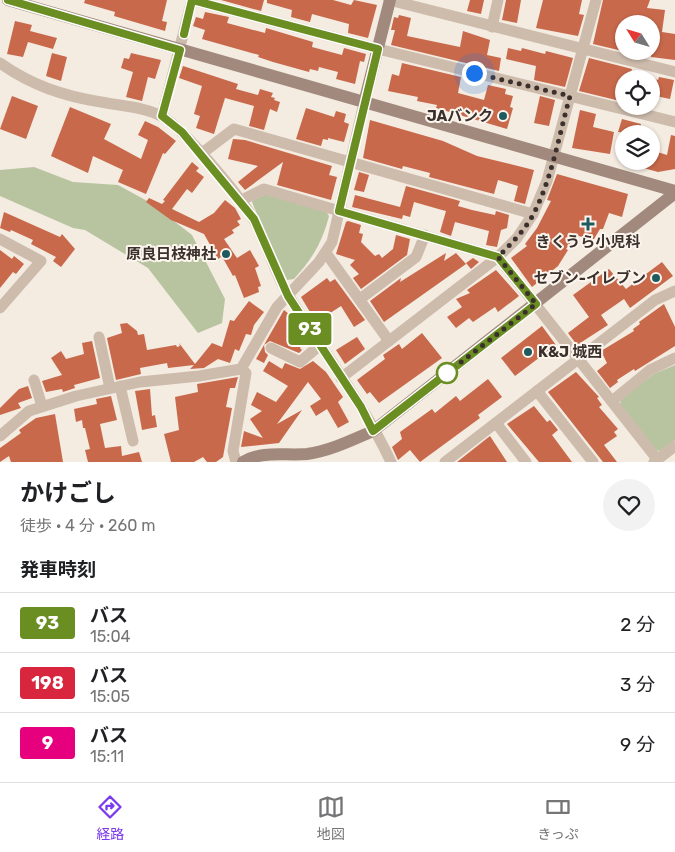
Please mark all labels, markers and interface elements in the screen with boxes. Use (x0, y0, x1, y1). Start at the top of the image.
north arrow (615, 15, 660, 60)
map controls (615, 15, 660, 170)
your location (462, 61, 487, 86)
button: locate (615, 70, 660, 115)
place label: JAバンク (427, 107, 493, 125)
marker: JAバンク (497, 110, 509, 122)
button: layers (615, 125, 660, 170)
marker: きくうら小児科 (581, 217, 595, 231)
place label: きくうら小児科 (536, 233, 640, 251)
place label: 原良日枝神社 (126, 245, 216, 263)
marker: 原良日枝神社 (220, 248, 232, 260)
place label: セブン-イレブン (534, 269, 646, 287)
marker: セブン-イレブン (650, 272, 662, 284)
line badge: 93 (288, 313, 332, 345)
text: 93 (298, 318, 322, 340)
place label: K&J 城西 (538, 343, 602, 361)
marker: K&J 城西 (522, 346, 534, 358)
unlabelled marker (436, 362, 458, 384)
text: かけごし (20, 479, 116, 507)
button: heart (603, 479, 655, 531)
text: 徒歩 · 4 分 · 260 m (20, 516, 155, 535)
text: 発車時刻 (20, 558, 96, 581)
text: バス (90, 604, 128, 627)
text: 93 (36, 612, 59, 634)
text: 2 分 (620, 613, 655, 636)
text: 15:04 (90, 627, 131, 646)
text: バス (90, 664, 128, 687)
text: 198 (31, 672, 64, 694)
text: 3 分 (620, 673, 655, 696)
text: 15:05 (90, 687, 130, 706)
text: バス (90, 724, 128, 747)
text: 9 (42, 732, 53, 754)
text: 9 分 (620, 733, 655, 756)
text: 15:11 (90, 747, 124, 766)
tab: 経路 (96, 793, 124, 843)
tab: 地図 (317, 793, 345, 843)
tab: きっぷ (537, 793, 579, 843)

